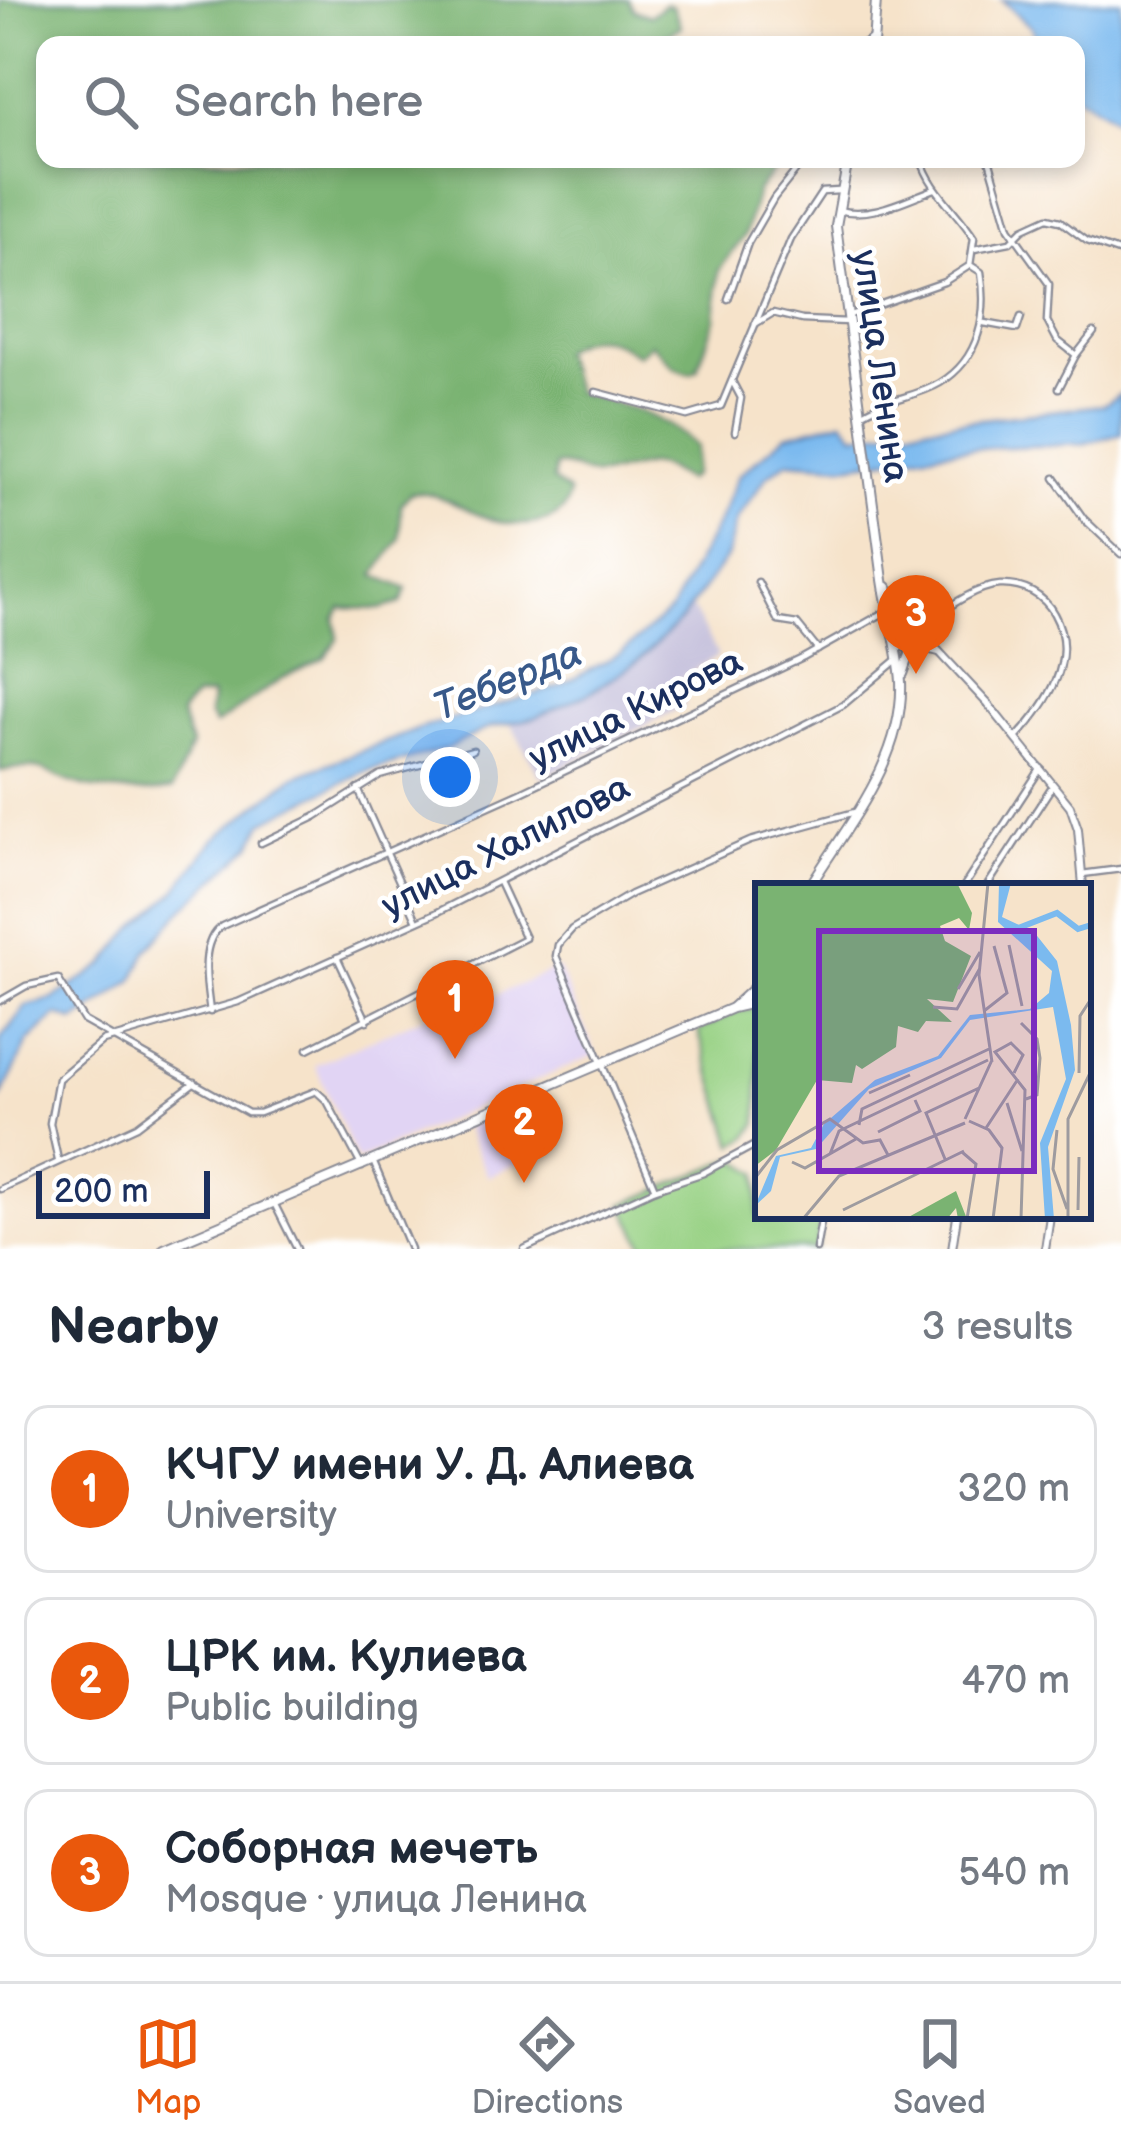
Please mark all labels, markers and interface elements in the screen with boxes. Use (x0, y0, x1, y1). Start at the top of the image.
search box (36, 36, 1085, 168)
icon: search (78, 69, 144, 135)
text: Search here (174, 75, 423, 130)
street label: улица Ленина (842, 247, 917, 485)
pin: 3 (877, 575, 955, 674)
water label: Теберда (427, 630, 589, 732)
street label: улица Кирова (522, 640, 750, 780)
your location (420, 747, 480, 807)
street label: улица Халилова (375, 766, 637, 928)
inset map (755, 883, 1091, 1219)
pin: 1 (416, 960, 494, 1059)
pin: 2 (485, 1084, 563, 1183)
scale bar (36, 1165, 210, 1218)
text: 200 m (54, 1172, 148, 1212)
text: Nearby (48, 1297, 219, 1358)
text: 3 results (921, 1304, 1073, 1351)
text: КЧГУ имени У. Д. Алиева (165, 1438, 694, 1493)
text: 1 (82, 1466, 98, 1513)
text: 320 m (957, 1466, 1070, 1513)
text: University (165, 1493, 337, 1540)
text: ЦРК им. Кулиева (165, 1630, 527, 1685)
text: 2 (78, 1658, 102, 1705)
text: 470 m (961, 1658, 1070, 1705)
text: Public building (165, 1685, 419, 1732)
text: Соборная мечеть (165, 1822, 538, 1877)
text: 3 (79, 1850, 101, 1897)
text: 540 m (958, 1850, 1070, 1897)
text: Mosque · улица Ленина (165, 1877, 587, 1924)
tab: Map (135, 2011, 201, 2123)
tab: Directions (472, 2011, 623, 2123)
tab: Saved (893, 2011, 986, 2123)

